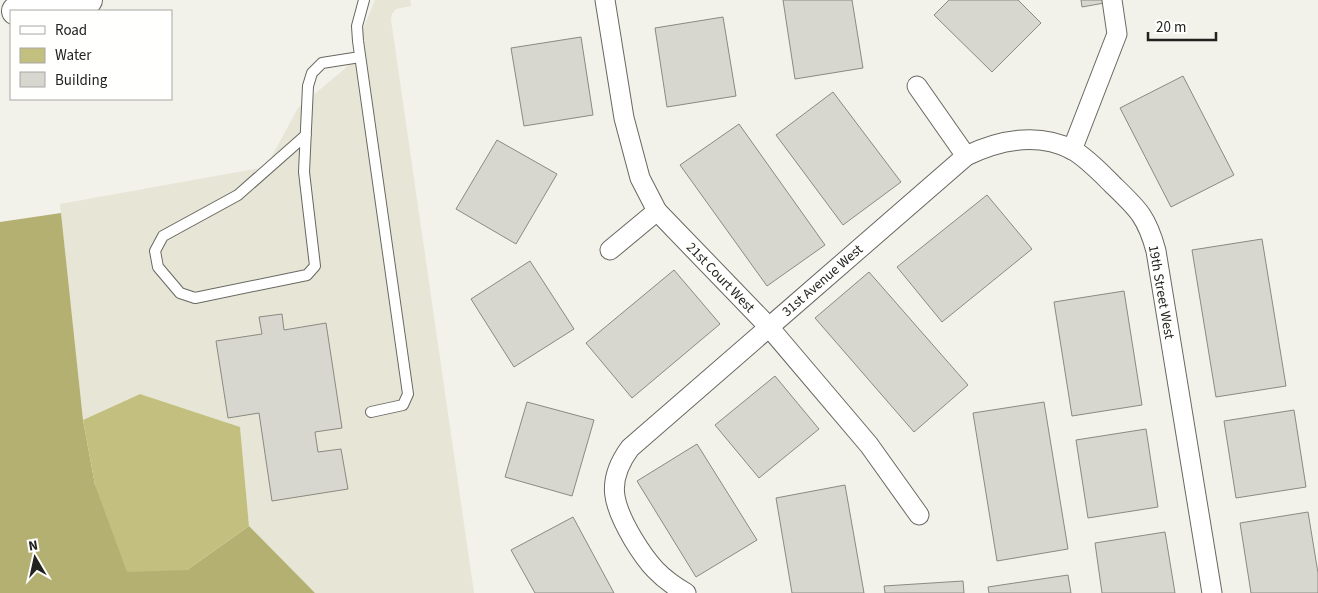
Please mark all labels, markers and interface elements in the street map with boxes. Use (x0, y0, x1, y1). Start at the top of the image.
legend (10, 10, 172, 100)
scale bar (1148, 10, 1216, 42)
text: 20 m (1156, 17, 1186, 38)
text: Road (55, 20, 87, 41)
text: Water (55, 45, 92, 66)
text: Building (55, 70, 108, 91)
street label: 21st Court West (682, 238, 759, 318)
street label: 31st Avenue West (778, 240, 868, 322)
street label: 19th Street West (1143, 244, 1179, 341)
north arrow (10, 533, 60, 583)
text: N (27, 536, 39, 557)

